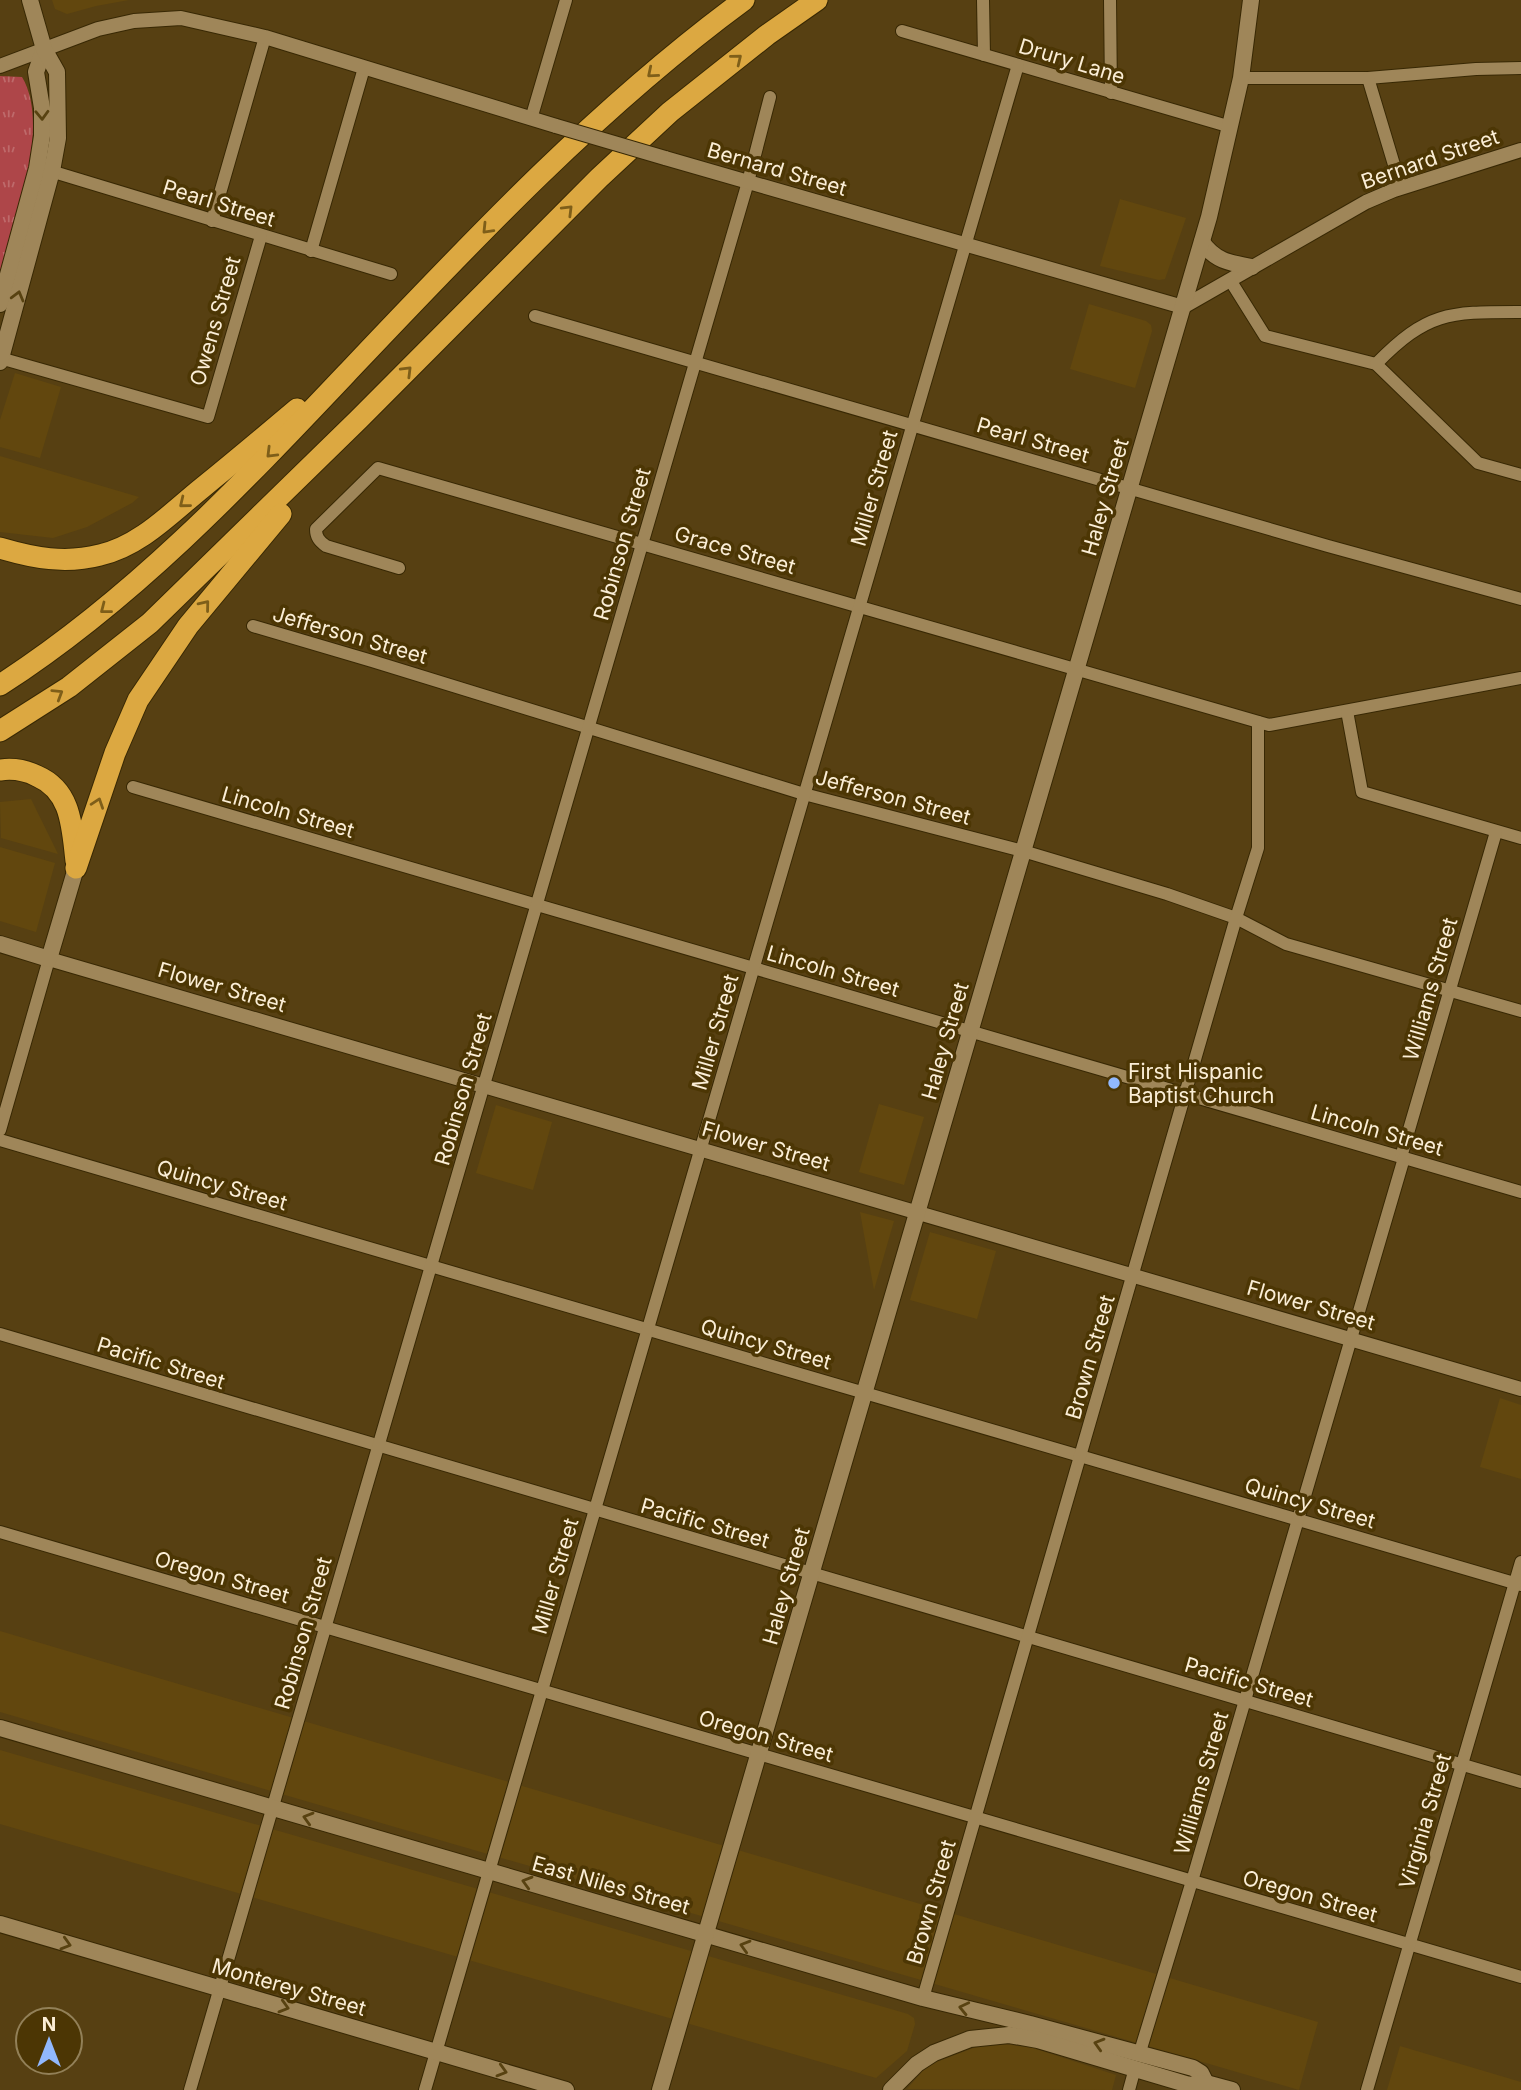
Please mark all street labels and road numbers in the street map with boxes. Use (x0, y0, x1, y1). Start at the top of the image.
street label: Drury Lane (1016, 33, 1128, 89)
street label: Bernard Street (1358, 124, 1502, 194)
street label: Bernard Street (704, 137, 850, 201)
street label: Pearl Street (160, 174, 278, 232)
street label: Owens Street (185, 253, 245, 389)
street label: Pearl Street (974, 412, 1092, 468)
street label: Miller Street (846, 427, 903, 549)
street label: Haley Street (1076, 435, 1134, 559)
street label: Robinson Street (588, 465, 656, 623)
street label: Grace Street (672, 521, 799, 579)
street label: Jefferson Street (270, 601, 430, 669)
street label: Jefferson Street (813, 764, 973, 830)
street label: Lincoln Street (219, 781, 357, 843)
street label: Williams Street (1398, 915, 1462, 1063)
street label: Lincoln Street (764, 940, 902, 1002)
street label: Flower Street (155, 957, 289, 1017)
street label: Miller Street (687, 971, 744, 1093)
street label: Haley Street (916, 979, 974, 1103)
street label: Robinson Street (429, 1010, 497, 1168)
street label: Lincoln Street (1308, 1099, 1446, 1161)
street label: Flower Street (699, 1116, 833, 1176)
street label: Quincy Street (154, 1154, 290, 1216)
street label: Flower Street (1244, 1275, 1378, 1335)
street label: Brown Street (1060, 1292, 1120, 1422)
street label: Quincy Street (698, 1313, 834, 1375)
street label: Pacific Street (94, 1332, 228, 1394)
street label: Quincy Street (1242, 1472, 1378, 1534)
street label: Pacific Street (638, 1493, 772, 1553)
street label: Miller Street (527, 1515, 584, 1637)
street label: Haley Street (757, 1524, 815, 1648)
street label: Oregon Street (152, 1546, 292, 1608)
street label: Robinson Street (269, 1554, 337, 1712)
street label: Pacific Street (1182, 1652, 1316, 1712)
street label: Oregon Street (696, 1705, 836, 1767)
street label: Williams Street (1169, 1709, 1233, 1857)
street label: Virginia Street (1394, 1750, 1456, 1892)
street label: Brown Street (901, 1837, 961, 1967)
street label: East Niles Street (529, 1851, 693, 1919)
street label: Oregon Street (1240, 1865, 1380, 1927)
street label: Monterey Street (209, 1953, 369, 2021)

